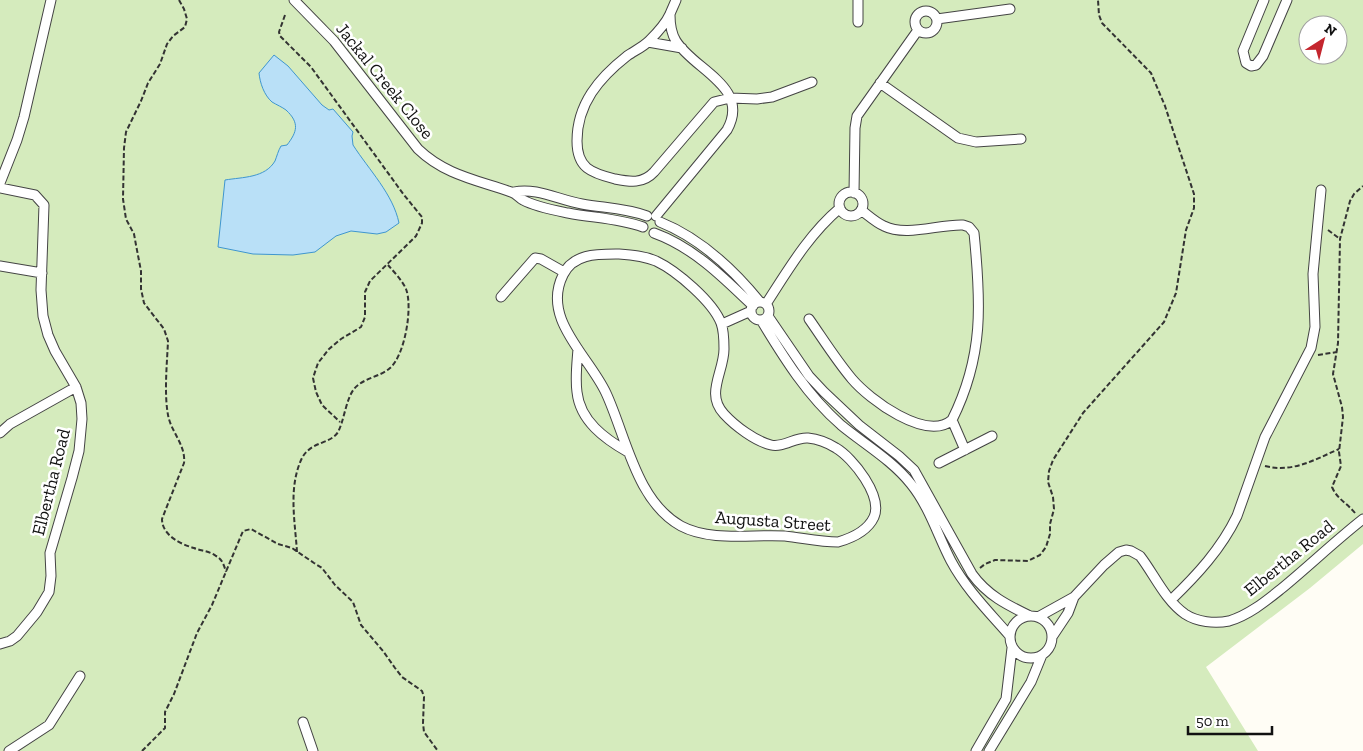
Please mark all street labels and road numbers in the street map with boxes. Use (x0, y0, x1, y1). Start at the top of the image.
street label: Jackal Creek Close (331, 18, 439, 144)
street label: Elbertha Road (27, 426, 75, 538)
street label: Augusta Street (714, 506, 832, 536)
street label: Elbertha Road (1240, 515, 1338, 601)

